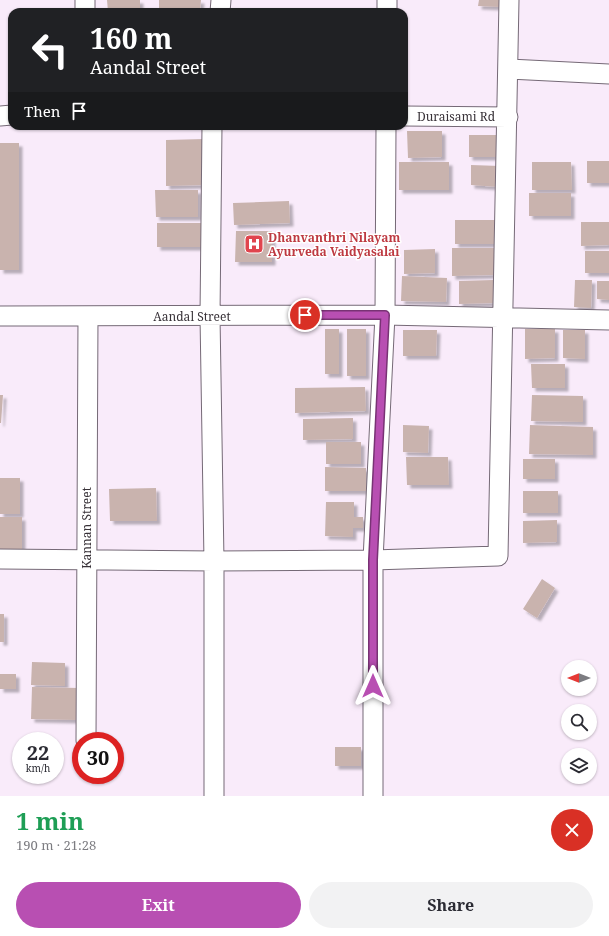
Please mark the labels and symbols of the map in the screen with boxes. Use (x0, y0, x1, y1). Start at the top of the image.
street label: Duraisami Rd (417, 108, 496, 125)
place label: Dhanvanthri Nilayam Ayurveda Vaidyasalai (268, 229, 400, 260)
hospital icon: Dhanvanthri Nilayam Ayurveda Vaidyasalai (243, 233, 265, 255)
pin (288, 298, 322, 332)
street label: Aandal Street (153, 308, 231, 325)
street label: Kannan Street (78, 487, 95, 569)
north arrow (561, 660, 597, 696)
position arrow (352, 665, 394, 707)
speed limit sign: 30 (72, 732, 124, 784)

